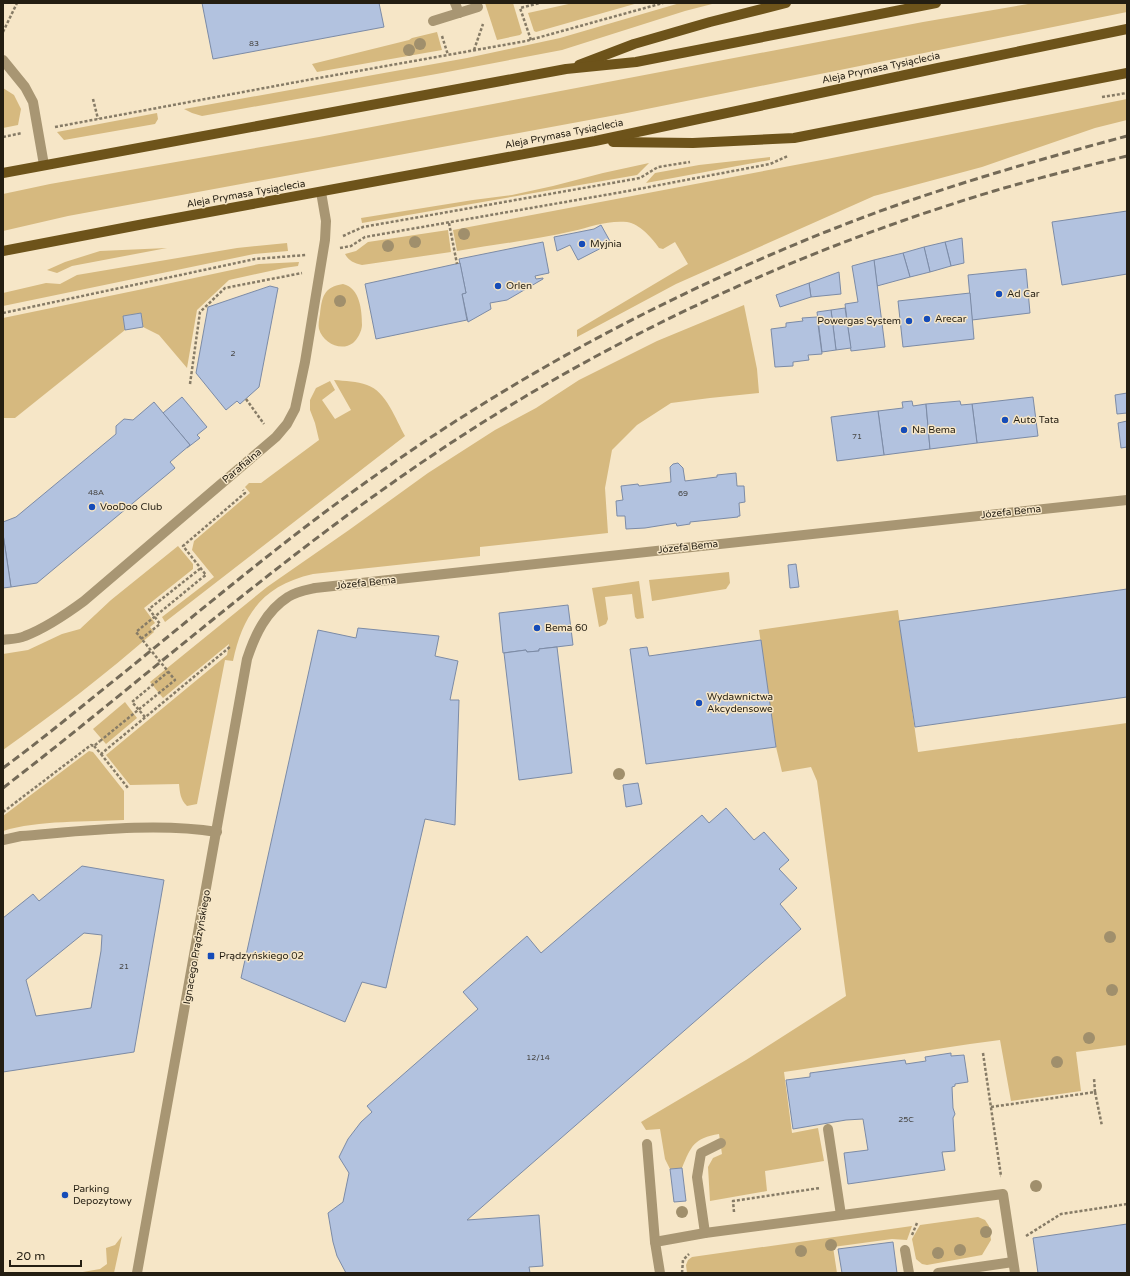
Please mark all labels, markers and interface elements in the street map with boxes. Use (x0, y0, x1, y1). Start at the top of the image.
house number: 83 (249, 39, 259, 48)
street label: Aleja Prymasa Tysiąclecia (821, 50, 941, 86)
street label: Aleja Prymasa Tysiąclecia (504, 117, 624, 151)
street label: Aleja Prymasa Tysiąclecia (186, 178, 306, 210)
place label: Myjnia (590, 238, 622, 250)
marker: Myjnia (577, 239, 587, 249)
place label: Orlen (506, 280, 532, 292)
marker: Orlen (493, 281, 503, 291)
place label: Ad Car (1007, 288, 1040, 300)
marker: Ad Car (994, 289, 1004, 299)
place label: Arecar (935, 313, 967, 325)
marker: Arecar (922, 314, 932, 324)
place label: Powergas System (817, 315, 901, 327)
marker: Powergas System (904, 316, 914, 326)
house number: 2 (230, 349, 236, 358)
place label: Auto Tata (1013, 414, 1059, 426)
marker: Auto Tata (1000, 415, 1010, 425)
place label: Na Bema (912, 424, 956, 436)
marker: Na Bema (899, 425, 909, 435)
house number: 71 (852, 432, 862, 441)
street label: Parafialna (220, 446, 264, 486)
house number: 48A (88, 488, 104, 497)
house number: 69 (678, 489, 688, 498)
place label: VooDoo Club (100, 501, 162, 513)
marker: VooDoo Club (87, 502, 97, 512)
street label: Józefa Bema (980, 503, 1042, 521)
street label: Józefa Bema (657, 538, 719, 556)
street label: Józefa Bema (335, 574, 397, 592)
place label: Bema 60 (545, 622, 588, 634)
marker: Bema 60 (532, 623, 542, 633)
place label: Wydawnictwa Akcydensowe (707, 691, 773, 715)
marker: Wydawnictwa Akcydensowe (694, 698, 704, 708)
street label: Ignacego Prądzyńskiego (181, 889, 213, 1005)
place label: Prądzyńskiego 02 (219, 950, 304, 962)
marker: Prądzyńskiego 02 (206, 951, 216, 961)
house number: 21 (119, 962, 129, 971)
house number: 12/14 (526, 1053, 550, 1062)
house number: 25C (898, 1115, 914, 1124)
place label: Parking Depozytowy (73, 1183, 133, 1207)
marker: Parking Depozytowy (60, 1190, 70, 1200)
scale bar (10, 1242, 81, 1268)
text: 20 m (16, 1249, 45, 1263)

